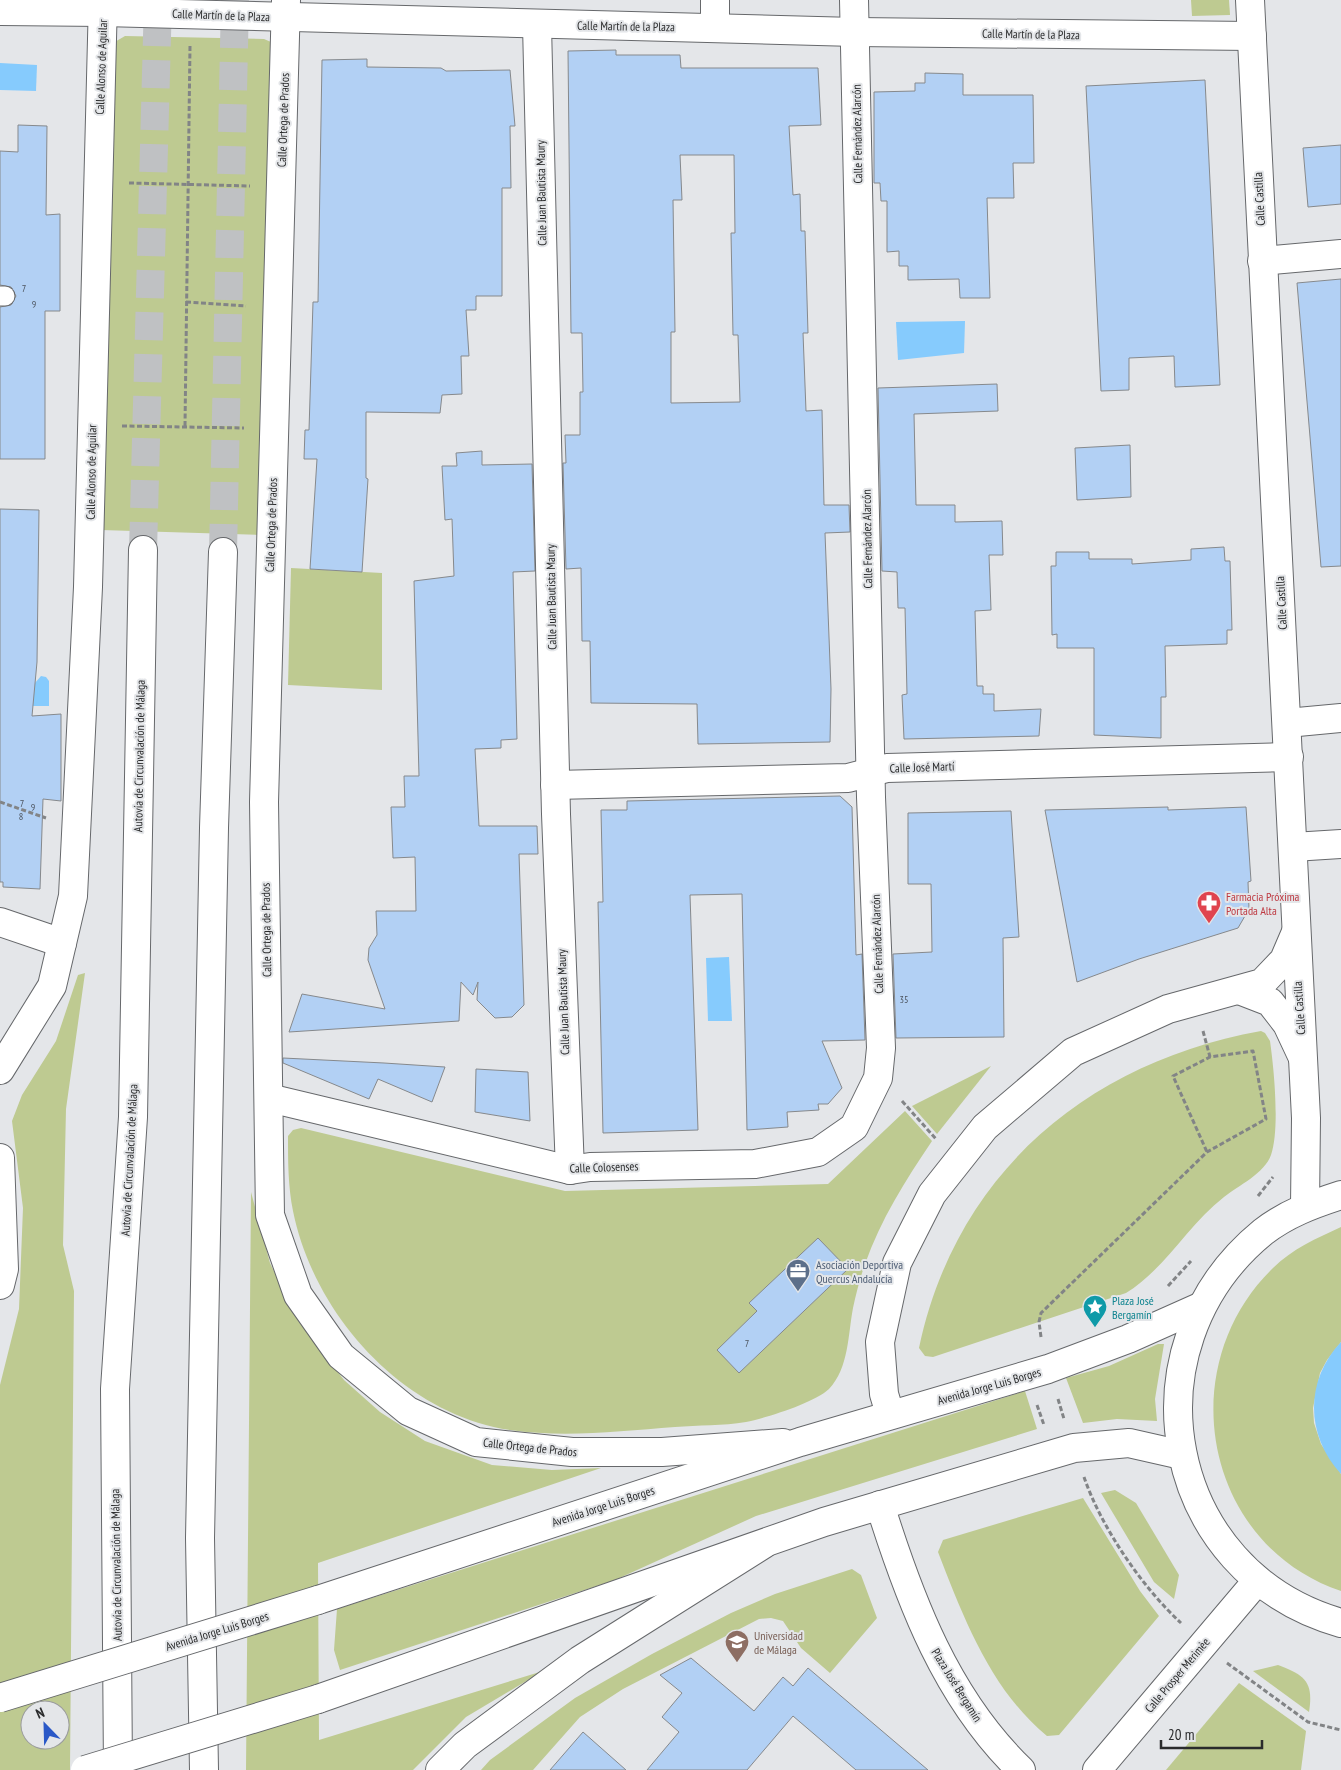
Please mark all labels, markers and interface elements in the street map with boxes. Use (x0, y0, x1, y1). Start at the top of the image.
street label: Calle Martín de la Plaza (172, 6, 270, 24)
street label: Calle Alonso de Aguilar (92, 18, 110, 115)
street label: Calle Martín de la Plaza (577, 18, 675, 34)
street label: Calle Martín de la Plaza (982, 26, 1080, 42)
street label: Calle Ortega de Prados (274, 73, 292, 167)
street label: Calle Fernández Alarcón (849, 84, 865, 184)
street label: Calle Juan Bautista Maury (533, 140, 549, 246)
street label: Calle Castilla (1250, 172, 1268, 226)
house number: 7 (22, 282, 26, 295)
house number: 9 (32, 298, 36, 311)
street label: Calle Alonso de Aguilar (83, 423, 99, 520)
street label: Calle Ortega de Prados (262, 478, 280, 572)
street label: Calle Fernández Alarcón (859, 489, 875, 589)
street label: Calle Juan Bautista Maury (543, 544, 559, 650)
street label: Calle Castilla (1272, 576, 1290, 630)
street label: Autovía de Circunvalación de Málaga (130, 680, 148, 832)
street label: Calle José Martí (889, 758, 955, 776)
house number: 7 (20, 797, 24, 810)
house number: 9 (31, 801, 35, 814)
house number: 8 (19, 810, 23, 823)
street label: Calle Ortega de Prados (258, 883, 274, 977)
place label: Farmacia Próxima Portada Alta (1226, 889, 1300, 918)
pharmacy icon: Farmacia Próxima Portada Alta (1196, 890, 1222, 924)
street label: Calle Fernández Alarcón (868, 894, 886, 994)
street label: Calle Juan Bautista Maury (554, 948, 572, 1055)
street label: Calle Castilla (1290, 980, 1308, 1035)
house number: 35 (900, 993, 909, 1006)
street label: Autovía de Circunvalación de Málaga (118, 1083, 140, 1236)
street label: Calle Colosenses (569, 1158, 639, 1176)
place label: Asociación Deportiva Quercus Andalucía (816, 1257, 903, 1286)
office icon: Asociación Deportiva Quercus Andalucía (785, 1258, 811, 1292)
place label: Plaza José Bergamín (1112, 1293, 1154, 1322)
place icon: Plaza José Bergamín (1082, 1294, 1108, 1328)
house number: 7 (745, 1337, 749, 1350)
street label: Avenida Jorge Luis Borges (936, 1364, 1042, 1408)
street label: Calle Ortega de Prados (482, 1435, 578, 1459)
street label: Avenida Jorge Luis Borges (550, 1482, 656, 1530)
street label: Autovía de Circunvalación de Málaga (107, 1489, 125, 1641)
street label: Avenida Jorge Luis Borges (164, 1608, 270, 1654)
place label: Universidad de Málaga (754, 1628, 803, 1657)
school or university icon: Universidad de Málaga (724, 1629, 750, 1663)
street label: Calle Prosper Merimèe (1141, 1635, 1213, 1715)
street label: Plaza José Bergamín (928, 1645, 986, 1725)
north arrow (20, 1700, 70, 1750)
text: N (33, 1703, 47, 1723)
scale bar (1161, 1718, 1262, 1750)
text: 20 m (1168, 1725, 1194, 1744)

